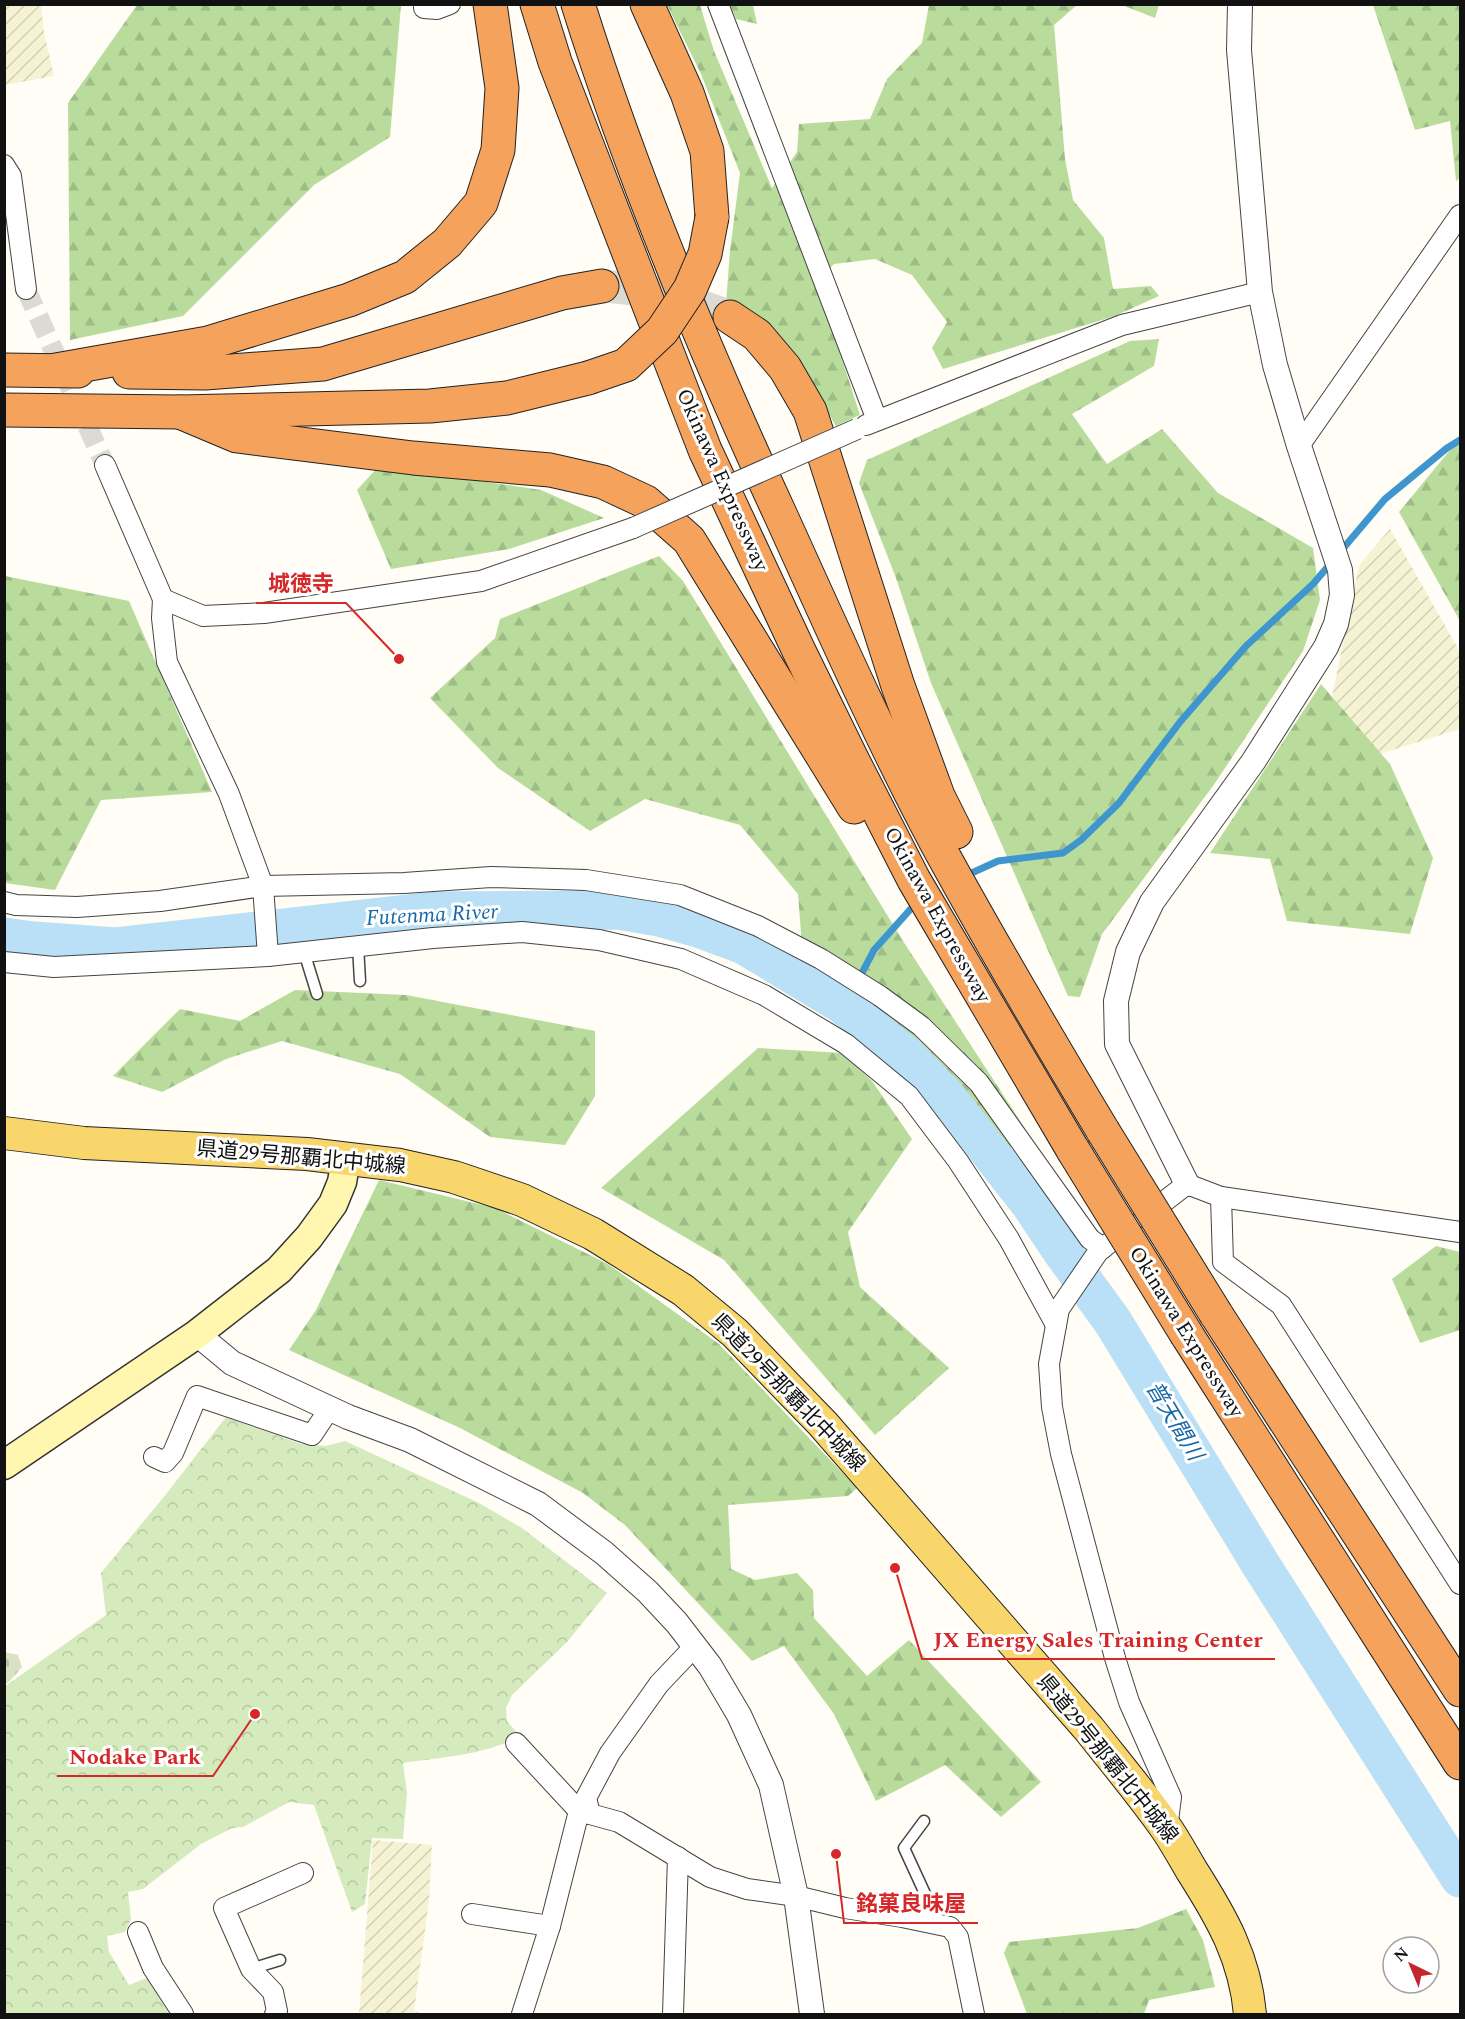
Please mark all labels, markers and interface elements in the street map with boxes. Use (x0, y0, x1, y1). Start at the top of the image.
street label: Okinawa Expressway (667, 383, 777, 577)
callout: 城徳寺 (256, 563, 346, 603)
text: 城徳寺 (268, 568, 334, 601)
street label: Okinawa Expressway (875, 821, 999, 1010)
water label: Futenma River (365, 895, 499, 935)
street label: 県道29号那覇北中城線 (195, 1133, 407, 1183)
street label: Okinawa Expressway (1120, 1240, 1252, 1425)
street label: 県道29号那覇北中城線 (704, 1306, 872, 1480)
water label: 普天間川 (1137, 1375, 1212, 1469)
callout: JX Energy Sales Training Center (922, 1619, 1275, 1659)
text: JX Energy Sales Training Center (933, 1624, 1263, 1657)
street label: 県道29号那覇北中城線 (1028, 1667, 1186, 1851)
callout: Nodake Park (57, 1736, 213, 1776)
text: Nodake Park (69, 1741, 202, 1774)
callout: 銘菓良味屋 (844, 1883, 978, 1923)
text: 銘菓良味屋 (856, 1888, 966, 1921)
north arrow (1381, 1935, 1441, 1995)
text: N (1388, 1942, 1414, 1968)

